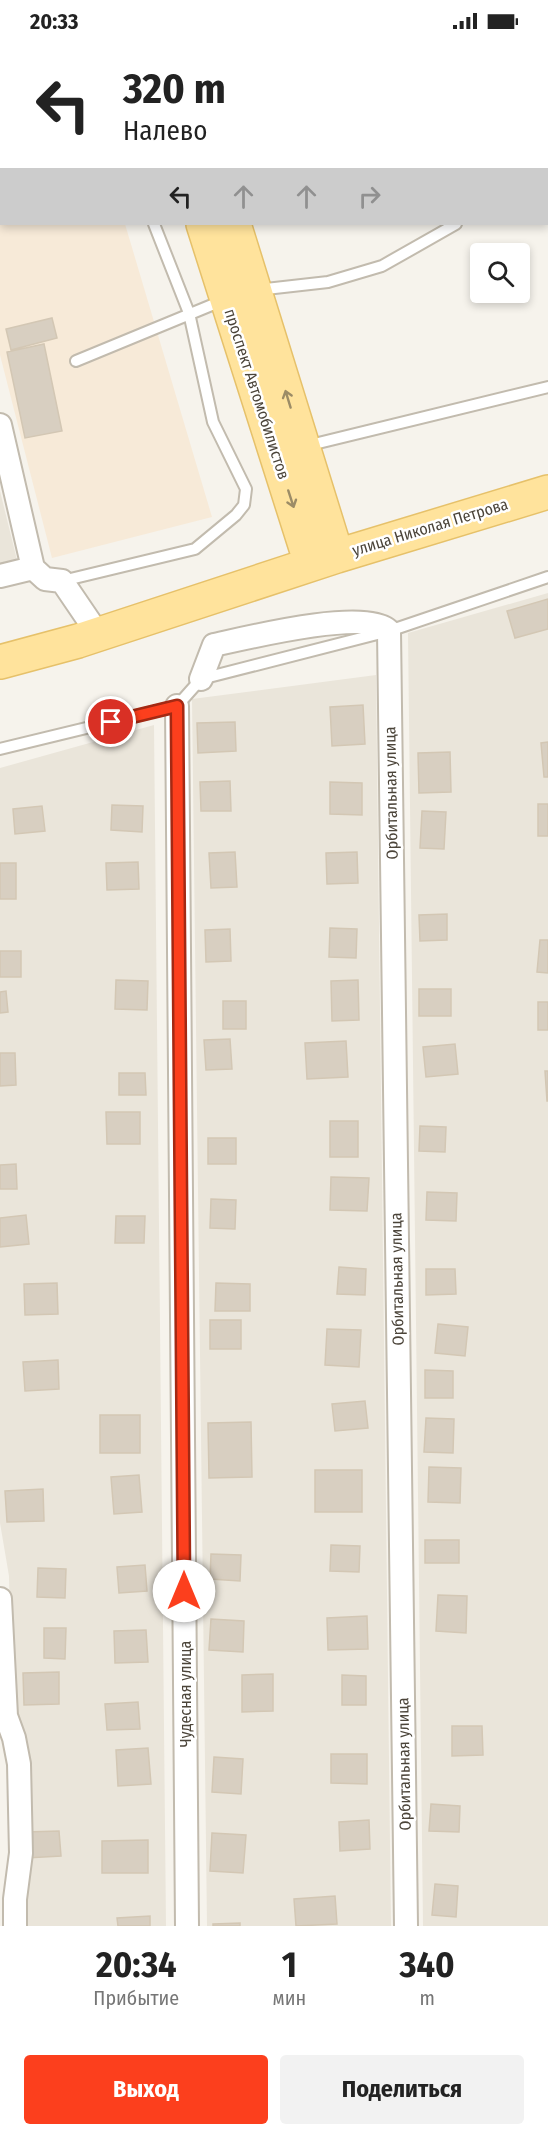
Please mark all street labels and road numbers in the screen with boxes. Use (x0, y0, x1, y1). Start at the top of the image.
street label: проспект Автомобилистов (220, 306, 294, 482)
street label: улица Николая Петрова (350, 494, 510, 560)
street label: Орбитальная улица (380, 726, 402, 860)
street label: Орбитальная улица (386, 1212, 408, 1346)
street label: Чудесная улица (176, 1641, 195, 1747)
street label: Орбитальная улица (393, 1697, 415, 1831)

